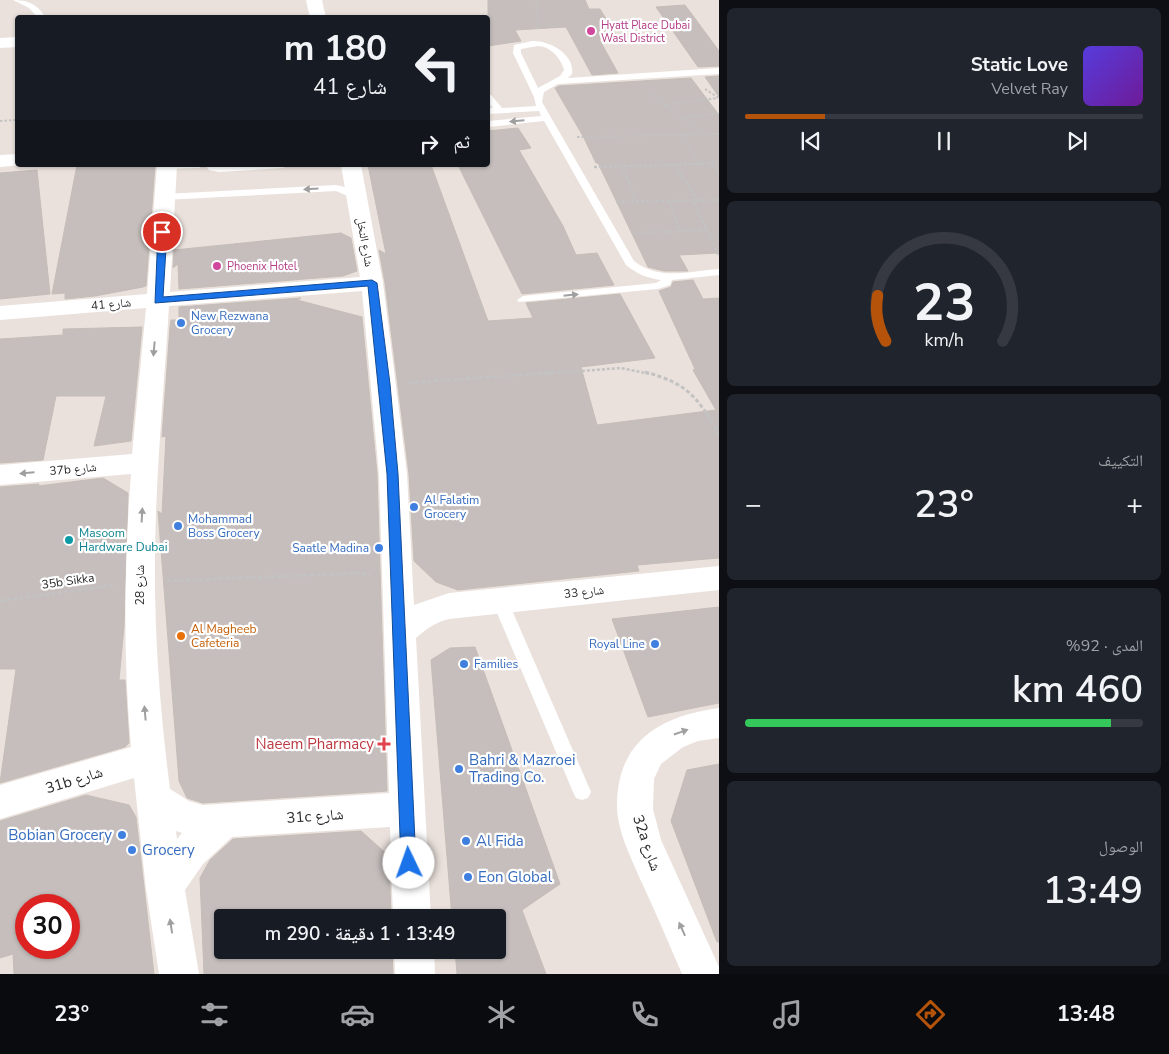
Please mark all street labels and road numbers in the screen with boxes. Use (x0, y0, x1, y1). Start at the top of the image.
street label: شارع النخل (353, 216, 377, 268)
street label: شارع 41 (90, 294, 132, 314)
street label: 37b شارع (49, 459, 97, 479)
street label: شارع 28 (132, 565, 148, 605)
street label: 35b Sikka (41, 569, 95, 593)
street label: شارع 33 (563, 582, 605, 602)
street label: 31b شارع (43, 762, 105, 798)
street label: 31c شارع (286, 804, 344, 828)
street label: 32a شارع (628, 812, 666, 874)

